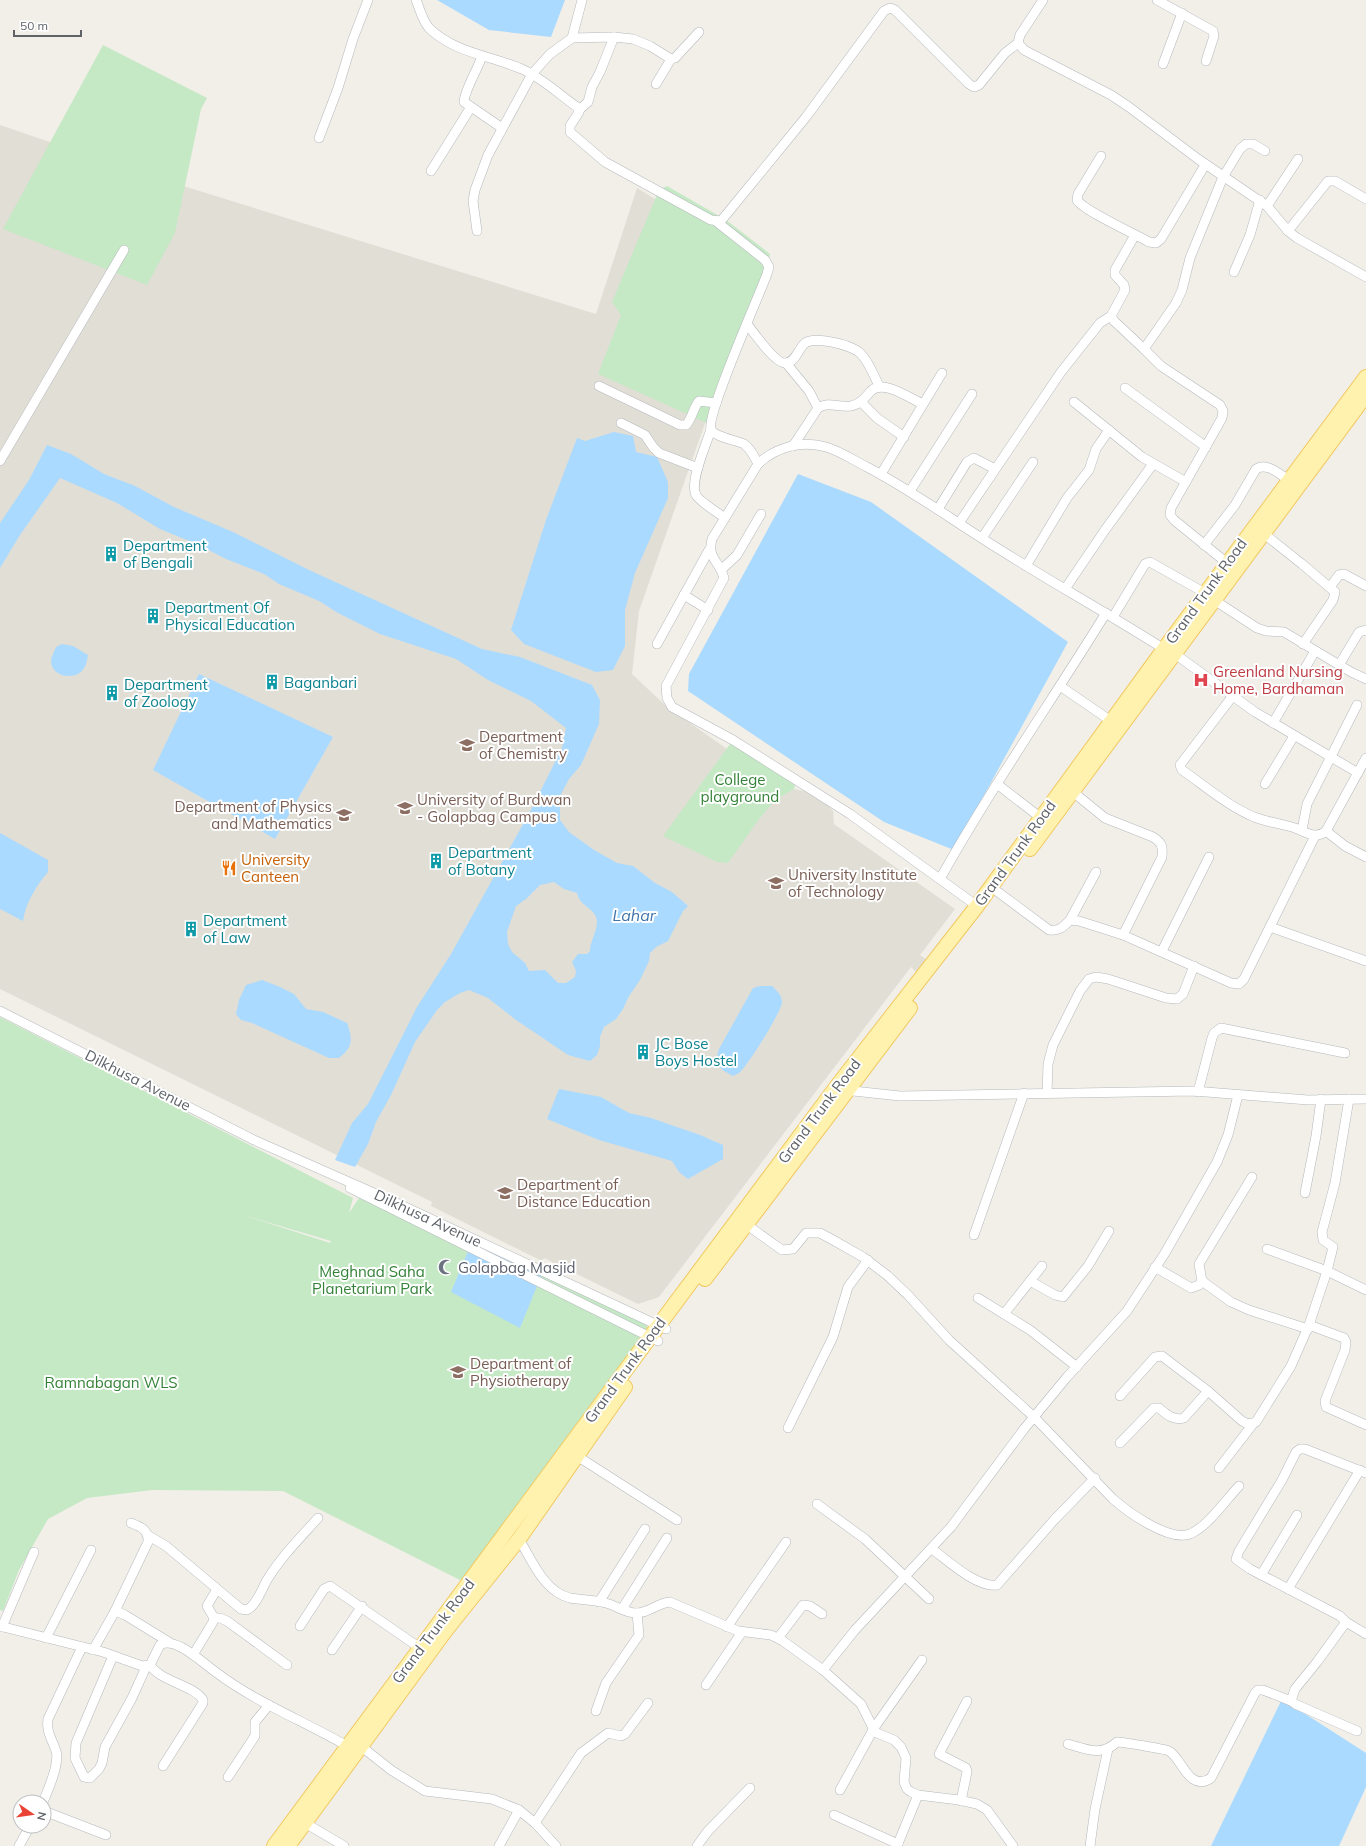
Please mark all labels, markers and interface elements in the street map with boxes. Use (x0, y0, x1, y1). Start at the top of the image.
scale bar (14, 12, 81, 38)
text: 50 m (20, 18, 48, 33)
street label: Grand Trunk Road (1161, 534, 1251, 648)
place label: Department of Bengali (123, 536, 207, 572)
building icon: Department of Bengali (102, 545, 120, 563)
place label: Department Of Physical Education (165, 598, 295, 634)
building icon: Department Of Physical Education (144, 607, 162, 625)
place label: Greenland Nursing Home, Bardhaman (1213, 662, 1344, 698)
hospital icon: Greenland Nursing Home, Bardhaman (1192, 671, 1210, 689)
building icon: Baganbari (263, 673, 281, 691)
place label: Baganbari (284, 673, 357, 692)
place label: Department of Zoology (124, 675, 208, 711)
building icon: Department of Zoology (103, 684, 121, 702)
place label: Department of Chemistry (479, 727, 567, 763)
school or university icon: Department of Chemistry (458, 736, 476, 754)
park label: College playground (701, 770, 779, 806)
place label: University of Burdwan - Golapbag Campus (417, 790, 571, 826)
street label: Grand Trunk Road (970, 796, 1060, 910)
place label: Department of Physics and Mathematics (175, 797, 332, 833)
school or university icon: University of Burdwan - Golapbag Campus (396, 799, 414, 817)
school or university icon: Department of Physics and Mathematics (335, 806, 353, 824)
place label: Department of Botany (448, 843, 532, 879)
place label: University Canteen (241, 850, 310, 886)
building icon: Department of Botany (427, 852, 445, 870)
restaurant icon: University Canteen (220, 859, 238, 877)
place label: University Institute of Technology (788, 865, 917, 901)
school or university icon: University Institute of Technology (767, 874, 785, 892)
water label: Lahar (612, 905, 657, 925)
place label: Department of Law (203, 911, 287, 947)
building icon: Department of Law (182, 920, 200, 938)
place label: JC Bose Boys Hostel (655, 1034, 737, 1070)
building icon: JC Bose Boys Hostel (634, 1043, 652, 1061)
street label: Dilkhusa Avenue (82, 1045, 194, 1115)
street label: Grand Trunk Road (773, 1055, 865, 1167)
place label: Department of Distance Education (517, 1175, 650, 1211)
school or university icon: Department of Distance Education (496, 1184, 514, 1202)
street label: Dilkhusa Avenue (371, 1185, 485, 1251)
mosque icon: Golapbag Masjid (437, 1258, 455, 1276)
place label: Golapbag Masjid (458, 1258, 576, 1277)
park label: Meghnad Saha Planetarium Park (312, 1262, 432, 1298)
street label: Grand Trunk Road (580, 1313, 670, 1427)
place label: Department of Physiotherapy (470, 1354, 572, 1390)
school or university icon: Department of Physiotherapy (449, 1363, 467, 1381)
park label: Ramnabagan WLS (45, 1373, 178, 1392)
street label: Grand Trunk Road (387, 1575, 479, 1687)
north arrow (12, 1794, 52, 1834)
text: N (34, 1811, 49, 1822)

